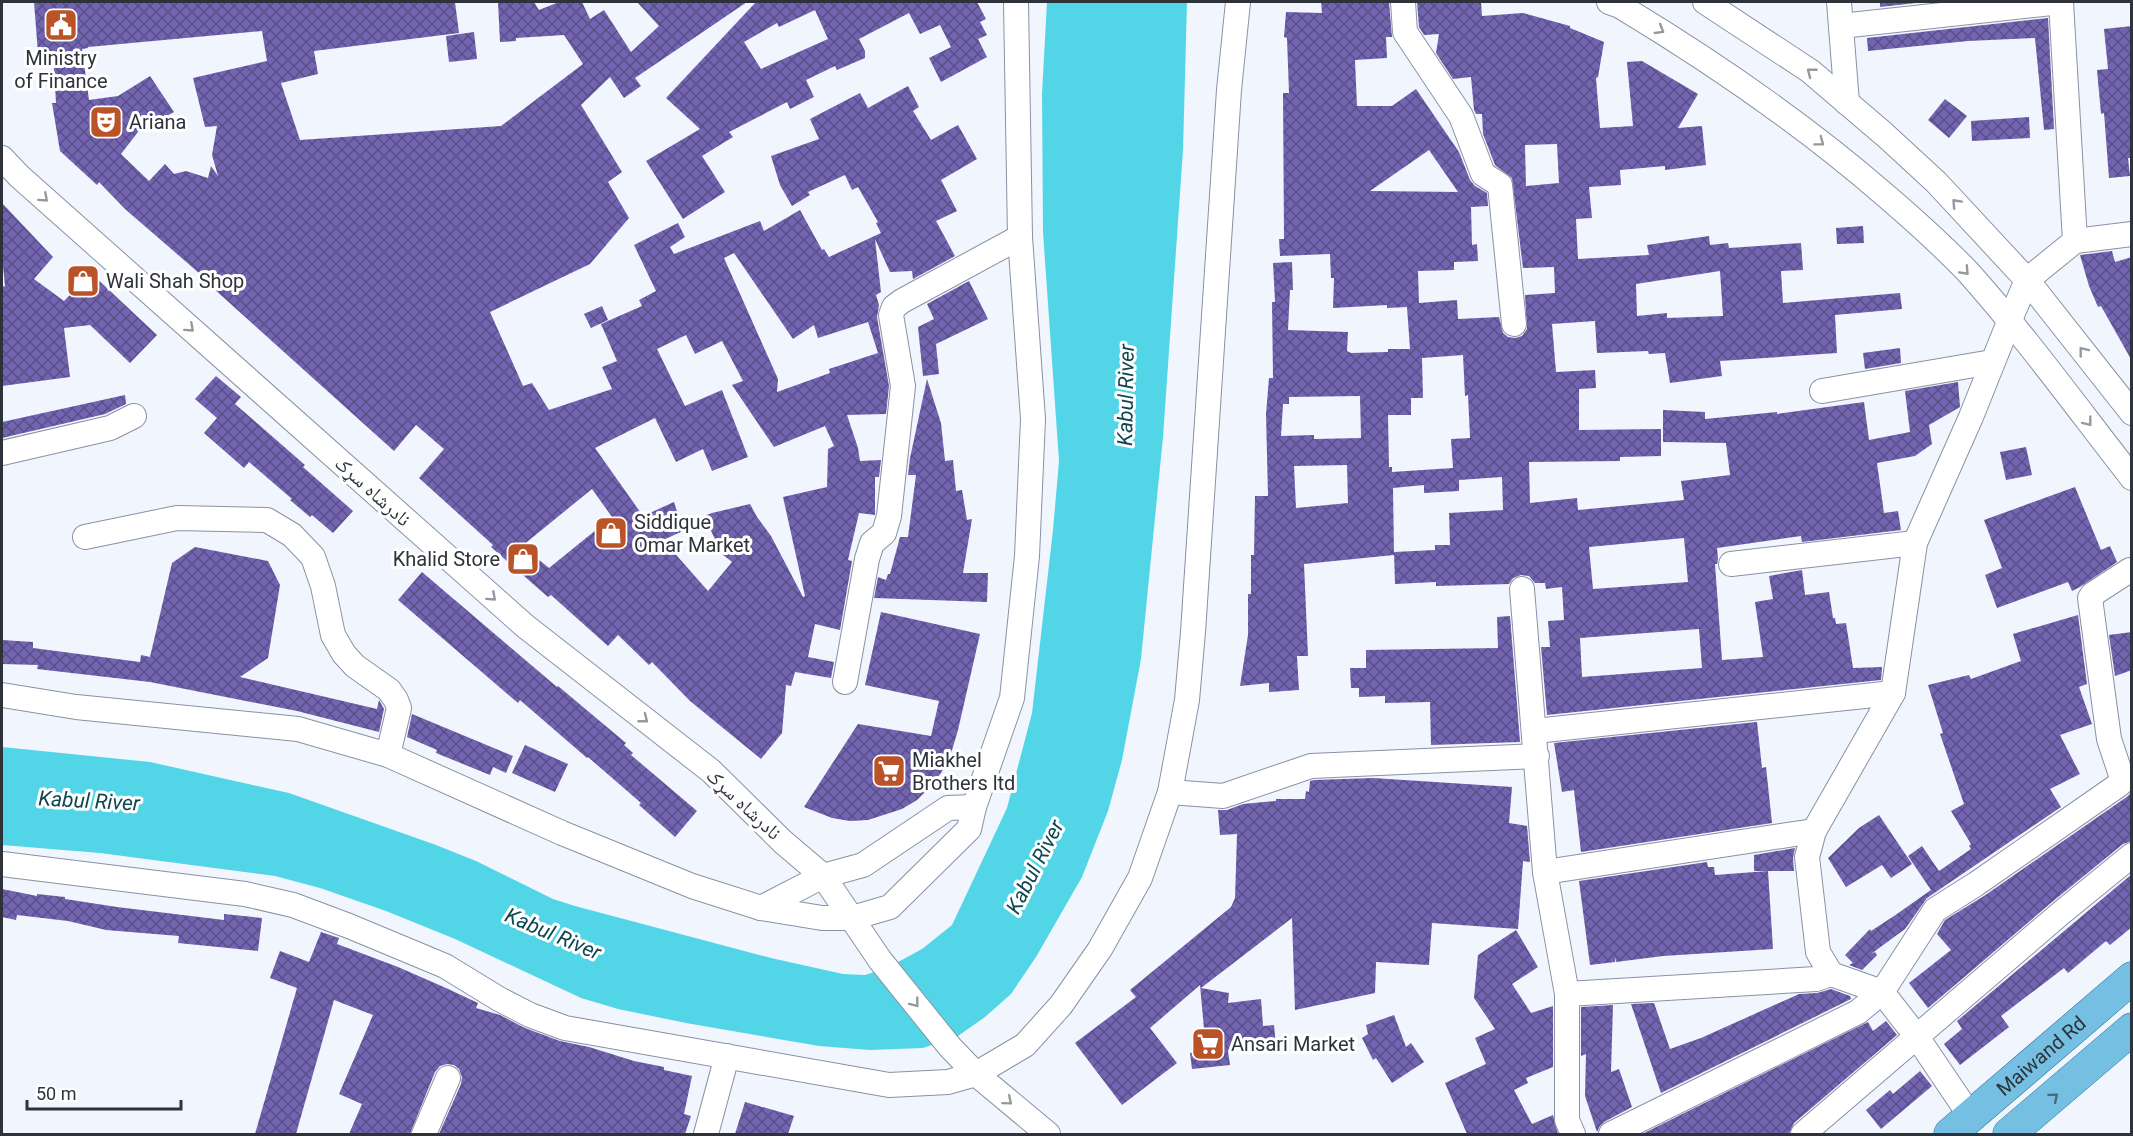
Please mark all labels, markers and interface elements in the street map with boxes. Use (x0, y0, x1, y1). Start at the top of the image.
public building icon: Ministry of Finance (43, 7, 79, 43)
one-way arrow (1654, 23, 1664, 34)
place label: Ministry of Finance (14, 46, 108, 93)
one-way arrow (1807, 69, 1818, 80)
theatre icon: Ariana (88, 104, 124, 140)
place label: Ariana (129, 110, 187, 134)
one-way arrow (1813, 134, 1824, 145)
one-way arrow (37, 191, 48, 202)
one-way arrow (1952, 199, 1963, 210)
shop icon: Wali Shah Shop (65, 263, 101, 299)
one-way arrow (1958, 263, 1969, 274)
place label: Wali Shah Shop (106, 269, 244, 293)
one-way arrow (183, 321, 193, 332)
water label: Kabul River (1113, 343, 1139, 446)
one-way arrow (2079, 346, 2090, 357)
one-way arrow (2080, 416, 2091, 427)
street label: نادرشاه سړک (330, 451, 416, 532)
place label: Siddique Omar Market (634, 510, 750, 557)
shop icon: Siddique Omar Market (593, 515, 629, 551)
shop icon: Khalid Store (505, 541, 541, 577)
place label: Khalid Store (393, 547, 500, 571)
one-way arrow (485, 590, 496, 601)
one-way arrow (637, 712, 648, 723)
place label: Miakhel Brothers ltd (912, 748, 1015, 795)
supermarket icon: Miakhel Brothers ltd (871, 753, 907, 789)
street label: نادرشاه سړک (701, 763, 786, 845)
water label: Kabul River (38, 786, 141, 816)
water label: Kabul River (1001, 815, 1069, 918)
water label: Kabul River (502, 903, 605, 965)
one-way arrow (908, 997, 919, 1008)
street label: Maiwand Rd (1992, 1011, 2091, 1101)
supermarket icon: Ansari Market (1190, 1026, 1226, 1062)
place label: Ansari Market (1231, 1032, 1355, 1056)
scale bar (27, 1073, 182, 1111)
text: 50 m (36, 1083, 76, 1104)
one-way arrow (2047, 1093, 2058, 1104)
one-way arrow (1001, 1094, 1012, 1105)

